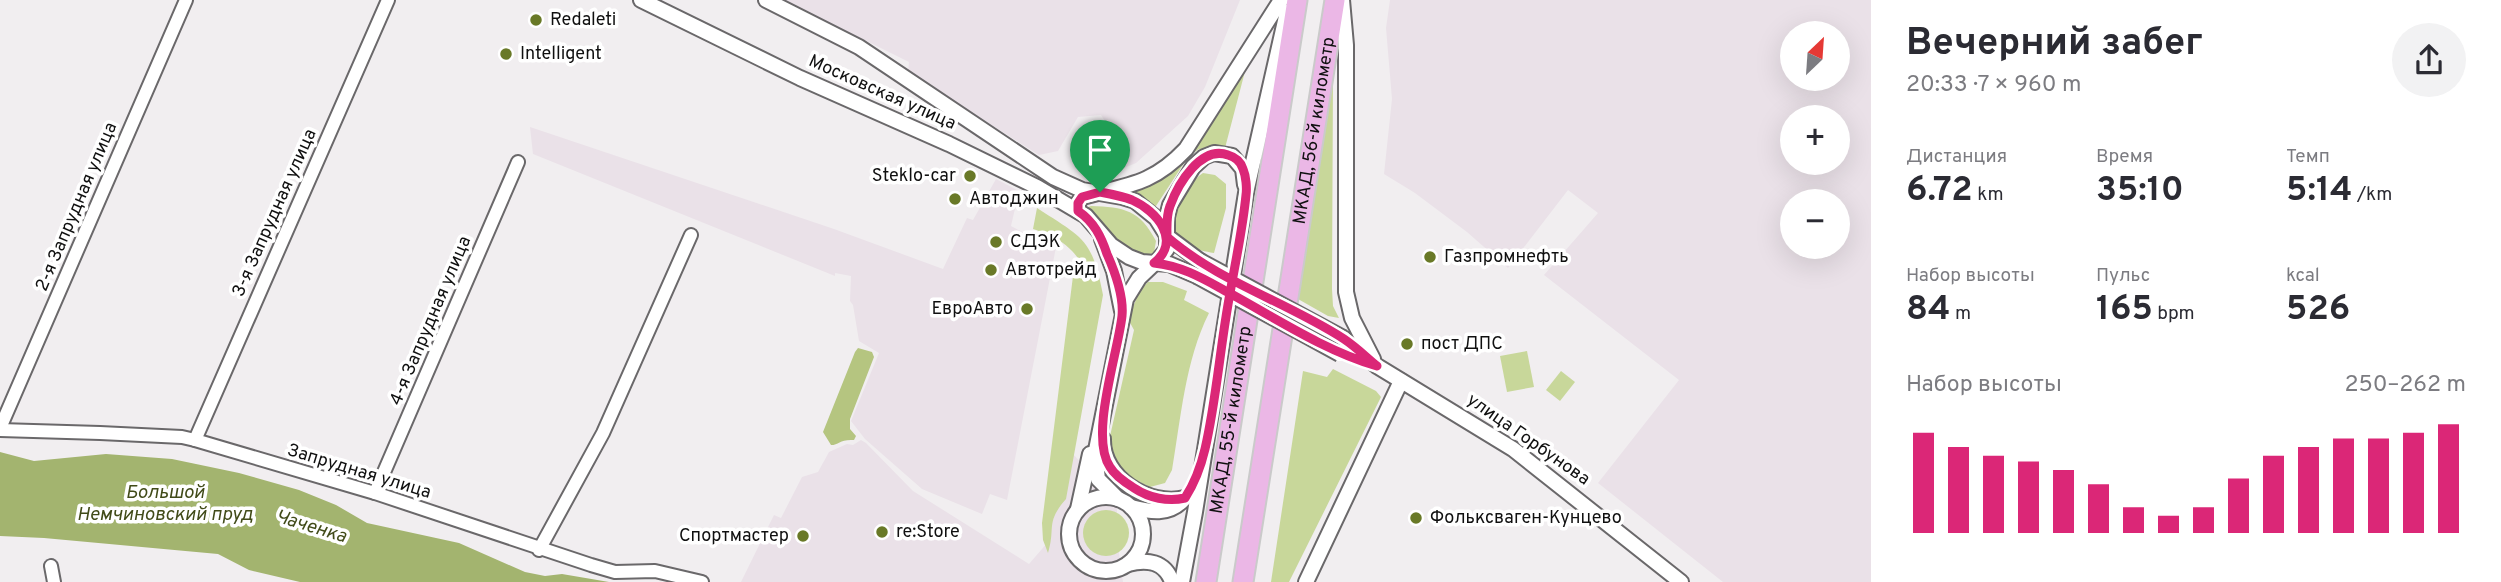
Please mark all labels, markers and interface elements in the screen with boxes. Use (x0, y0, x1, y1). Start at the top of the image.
place label: Redaleti (550, 9, 616, 32)
marker: Redaleti (528, 12, 544, 28)
text: Вечерний забег (1906, 20, 2203, 69)
north arrow (1780, 21, 1850, 91)
map controls (1780, 21, 1850, 259)
button: share (2392, 23, 2466, 97)
street label: МКАД, 56-й километр (1288, 35, 1340, 226)
place label: Intelligent (520, 43, 602, 66)
marker: Intelligent (498, 46, 514, 62)
street label: Московская улица (805, 50, 959, 136)
text: 20:33 · 7 × 960 m (1906, 71, 2081, 100)
button: + (1780, 105, 1850, 175)
street label: 2-я Запрудная улица (31, 119, 123, 295)
pin (1070, 120, 1130, 192)
street label: 3-я Запрудная улица (228, 126, 322, 300)
icon: arrive (1081, 131, 1119, 169)
text: Дистанция (1906, 145, 2007, 169)
text: Время (2096, 145, 2153, 169)
text: Темп (2286, 145, 2330, 169)
place label: Steklo-car (872, 165, 956, 188)
marker: Steklo-car (962, 168, 978, 184)
text: 6.72 (1906, 169, 1973, 213)
text: 35:10 (2096, 169, 2184, 213)
text: 5:14 (2286, 169, 2352, 213)
text: km (1973, 183, 2003, 207)
text: /km (2352, 183, 2392, 207)
place label: Автоджин (969, 188, 1059, 211)
button: − (1780, 189, 1850, 259)
marker: Автоджин (947, 191, 963, 207)
place label: СДЭК (1010, 231, 1061, 254)
street label: 4-я Запрудная улица (385, 233, 477, 409)
marker: СДЭК (988, 234, 1004, 250)
place label: Газпромнефть (1444, 246, 1569, 269)
marker: Газпромнефть (1422, 249, 1438, 265)
place label: Автотрейд (1005, 259, 1097, 282)
marker: Автотрейд (983, 262, 999, 278)
text: Набор высоты (1906, 264, 2035, 288)
text: Пульс (2096, 264, 2150, 288)
text: kcal (2286, 264, 2320, 288)
text: 84 (1906, 288, 1951, 332)
text: 165 (2096, 288, 2153, 332)
text: 526 (2286, 288, 2350, 332)
place label: ЕвроАвто (931, 298, 1013, 321)
marker: ЕвроАвто (1019, 301, 1035, 317)
text: m (1951, 302, 1971, 326)
text: bpm (2153, 302, 2195, 326)
street label: МКАД, 55-й километр (1205, 324, 1257, 515)
place label: пост ДПС (1421, 333, 1503, 356)
marker: пост ДПС (1399, 336, 1415, 352)
text: Набор высоты (1906, 371, 2062, 400)
text: 250–262 m (2344, 371, 2466, 400)
street label: улица Горбунова (1462, 389, 1594, 491)
street label: Запрудная улица (284, 439, 434, 505)
water label: Большой Немчиновский пруд (77, 481, 253, 527)
water label: Чаченка (273, 505, 349, 549)
place label: Фольксваген-Кунцево (1430, 507, 1622, 530)
marker: Фольксваген-Кунцево (1408, 510, 1424, 526)
place label: re:Store (896, 521, 960, 544)
marker: re:Store (874, 524, 890, 540)
place label: Спортмастер (679, 525, 789, 548)
marker: Спортмастер (795, 528, 811, 544)

